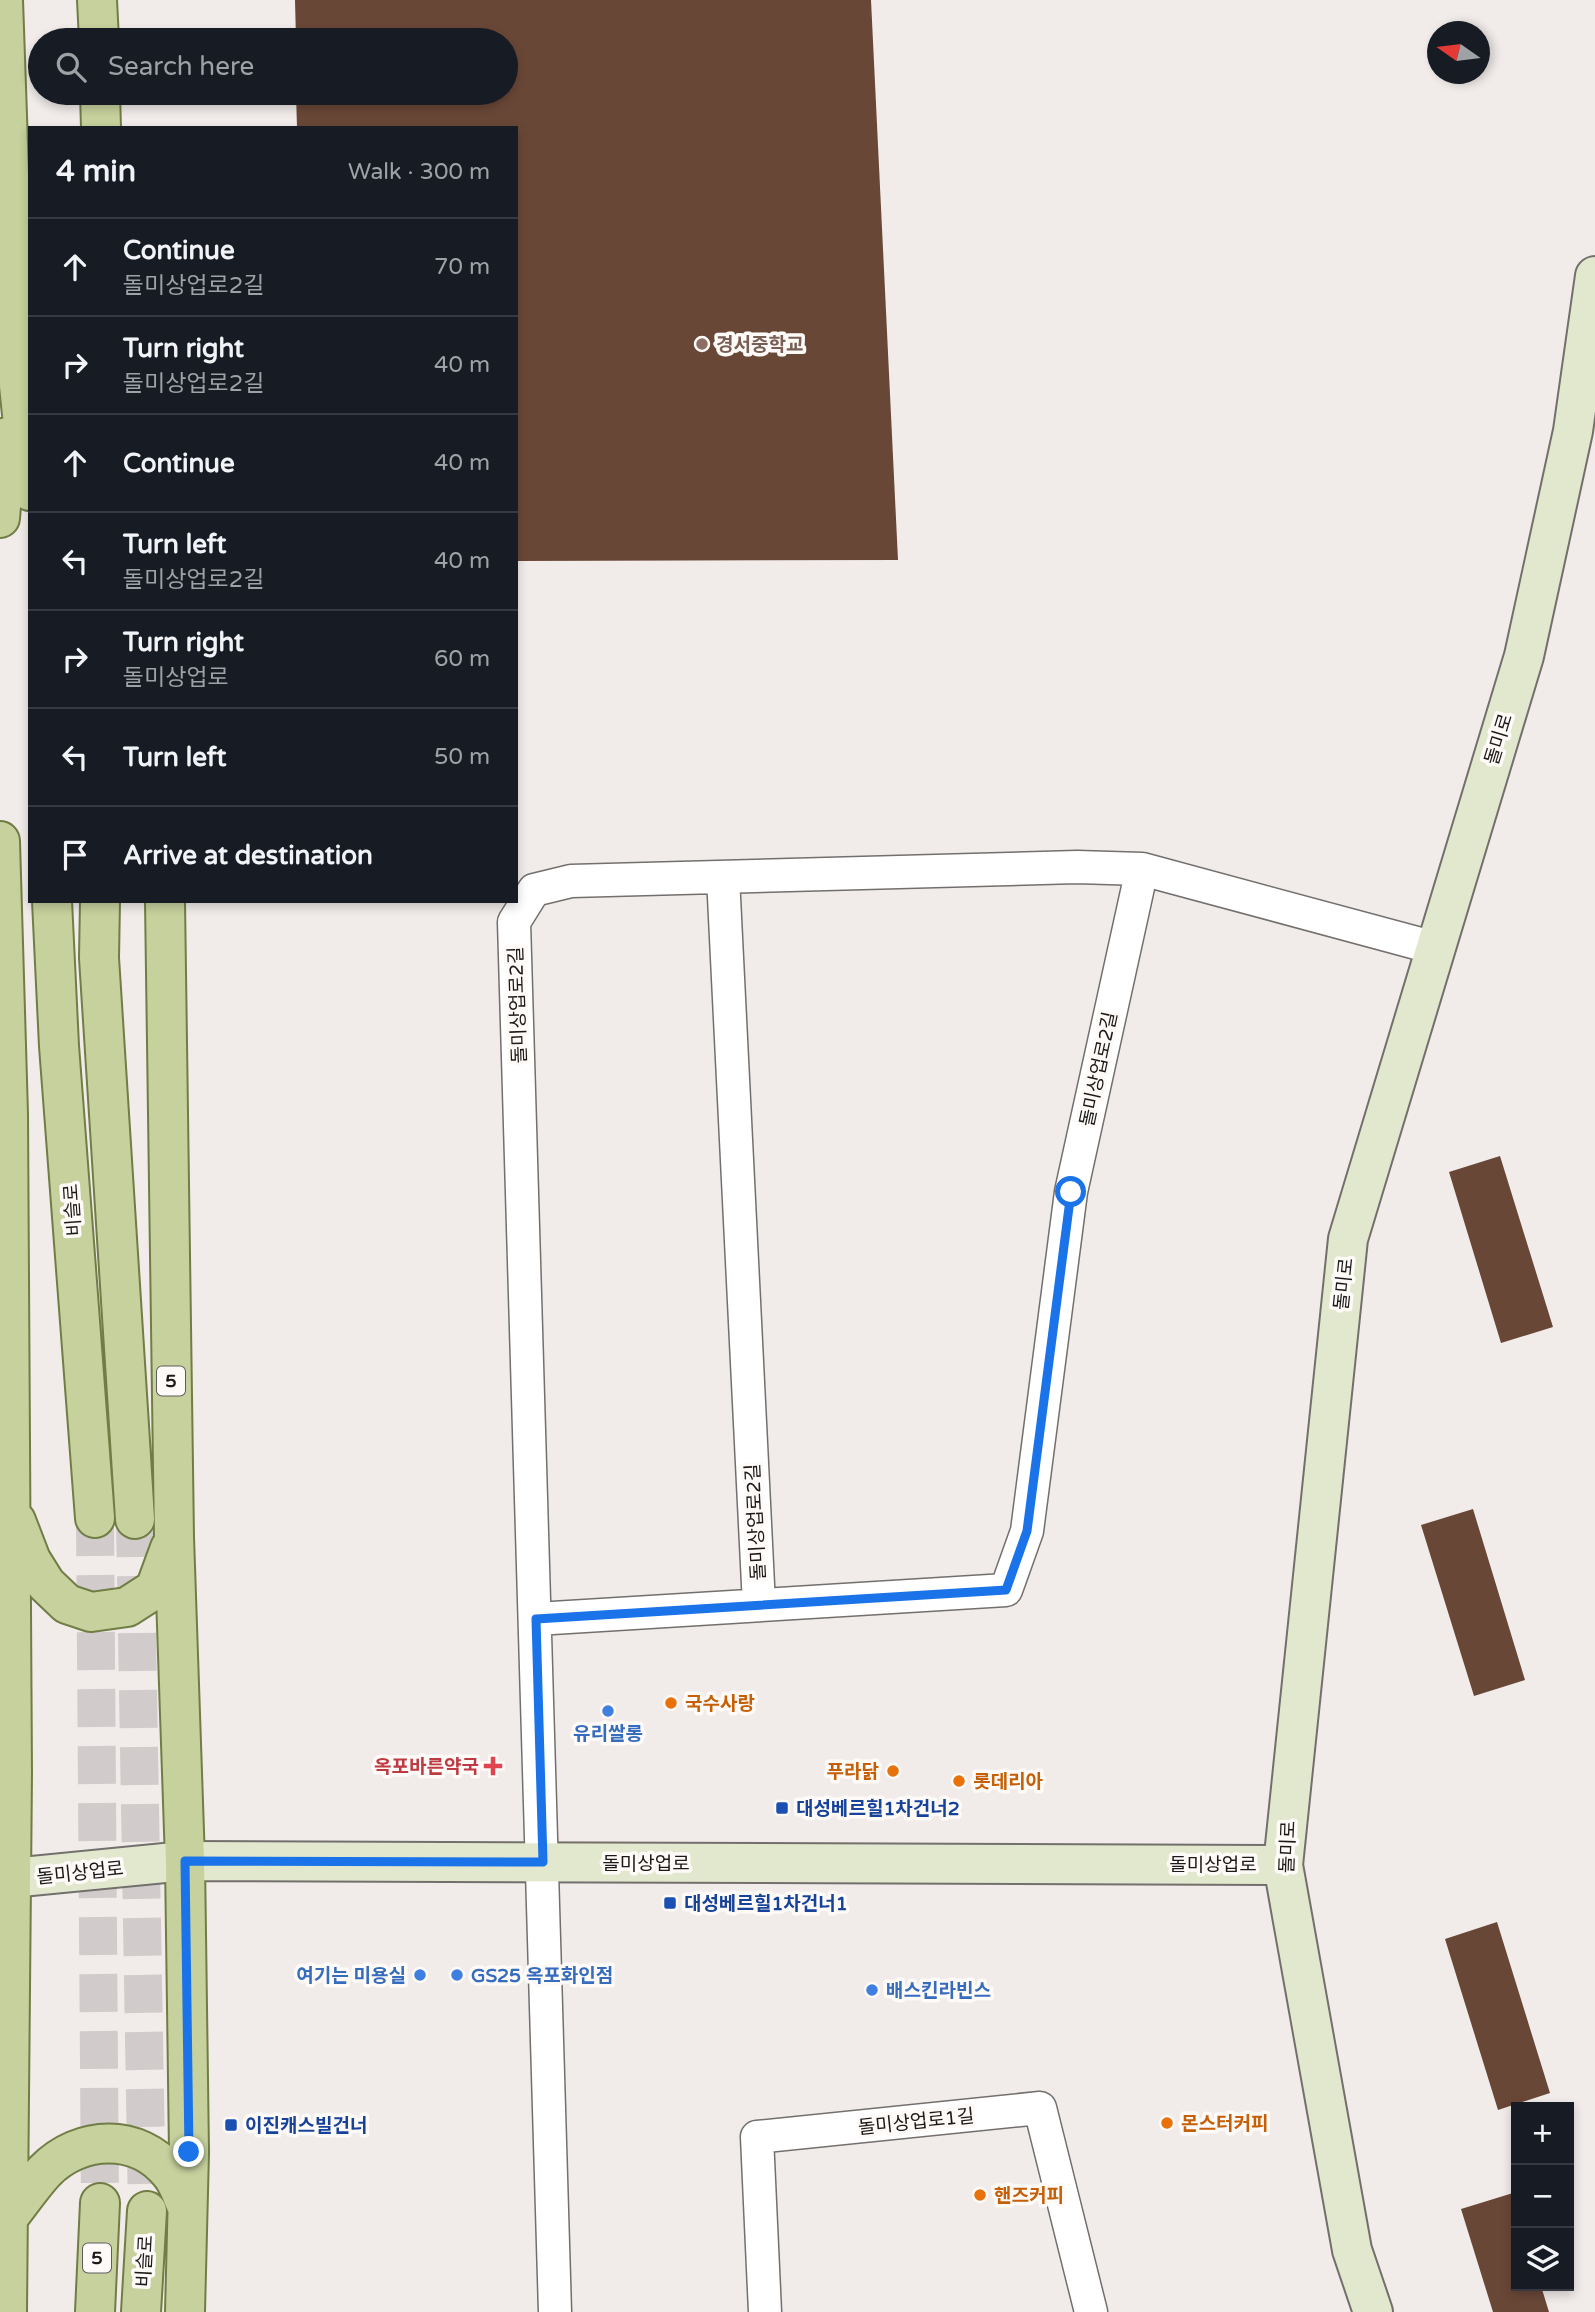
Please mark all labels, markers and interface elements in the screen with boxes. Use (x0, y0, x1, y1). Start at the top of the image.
north arrow (1427, 21, 1490, 84)
search box (28, 28, 518, 105)
icon: search (52, 48, 90, 86)
text: Search here (108, 51, 254, 82)
text: 4 min (56, 153, 136, 190)
text: Walk · 300 m (348, 158, 490, 186)
text: Continue (123, 235, 235, 266)
icon: ahead (56, 248, 94, 286)
text: 70 m (434, 253, 490, 281)
text: 돌미상업로2길 (123, 272, 264, 300)
text: Turn right (123, 333, 244, 364)
place label: 경서중학교 (716, 334, 803, 356)
marker: 경서중학교 (694, 336, 710, 352)
icon: right (56, 346, 94, 384)
text: 40 m (434, 351, 490, 379)
text: 돌미상업로2길 (123, 370, 264, 398)
icon: ahead (56, 444, 94, 482)
text: Continue (123, 448, 235, 479)
text: 40 m (434, 449, 490, 477)
text: Turn left (123, 529, 226, 560)
icon: left (56, 542, 94, 580)
text: 40 m (434, 547, 490, 575)
text: 돌미상업로2길 (123, 566, 264, 594)
text: Turn right (123, 627, 244, 658)
icon: right (56, 640, 94, 678)
text: 60 m (434, 645, 490, 673)
text: 돌미상업로 (123, 664, 229, 692)
street label: 돌미로 (1481, 711, 1517, 768)
icon: left (56, 738, 94, 776)
text: Turn left (123, 742, 226, 773)
text: 50 m (434, 743, 490, 771)
icon: arrive (56, 836, 94, 874)
text: Arrive at destination (123, 840, 373, 871)
street label: 돌미상업로2길 (505, 946, 531, 1064)
street label: 돌미상업로2길 (1076, 1010, 1122, 1129)
route start (1055, 1176, 1086, 1207)
street label: 비슬로 (60, 1183, 86, 1237)
street label: 돌미로 (1330, 1257, 1358, 1311)
road number: 5 (157, 1366, 185, 1396)
street label: 돌미상업로2길 (742, 1463, 770, 1581)
place label: 국수사랑 (685, 1693, 755, 1715)
marker: 국수사랑 (663, 1695, 679, 1711)
marker: 유리쌀롱 (600, 1703, 616, 1719)
place label: 유리쌀롱 (573, 1723, 643, 1745)
place label: 옥포바른약국 (374, 1756, 479, 1778)
marker: 옥포바른약국 (485, 1758, 501, 1774)
place label: 푸라닭 (827, 1761, 879, 1783)
marker: 푸라닭 (885, 1763, 901, 1779)
place label: 롯데리아 (973, 1771, 1043, 1793)
marker: 롯데리아 (951, 1773, 967, 1789)
place label: 대성베르힐1차건너2 (796, 1798, 960, 1820)
marker: 대성베르힐1차건너2 (774, 1800, 790, 1816)
street label: 돌미로 (1276, 1820, 1300, 1874)
street label: 돌미상업로 (602, 1853, 690, 1875)
street label: 돌미상업로 (1169, 1854, 1257, 1876)
street label: 돌미상업로 (35, 1857, 125, 1889)
place label: 대성베르힐1차건너1 (684, 1893, 848, 1915)
marker: 대성베르힐1차건너1 (662, 1895, 678, 1911)
place label: 여기는 미용실 (296, 1965, 406, 1987)
place label: GS25 옥포화인점 (471, 1965, 613, 1987)
marker: 여기는 미용실 (412, 1967, 428, 1983)
marker: GS25 옥포화인점 (449, 1967, 465, 1983)
place label: 배스킨라빈스 (886, 1980, 991, 2002)
marker: 배스킨라빈스 (864, 1982, 880, 1998)
map controls (1511, 2102, 1574, 2291)
button: + (1511, 2102, 1574, 2165)
street label: 돌미상업로1길 (857, 2105, 975, 2139)
place label: 몬스터커피 (1181, 2113, 1268, 2135)
place label: 이진캐스빌건너 (245, 2115, 367, 2137)
marker: 몬스터커피 (1159, 2115, 1175, 2131)
marker: 이진캐스빌건너 (223, 2117, 239, 2133)
route end (173, 2136, 204, 2167)
button: − (1511, 2165, 1574, 2228)
place label: 핸즈커피 (994, 2185, 1064, 2207)
marker: 핸즈커피 (972, 2187, 988, 2203)
button: layers (1511, 2228, 1574, 2291)
street label: 비슬로 (133, 2234, 157, 2288)
road number: 5 (83, 2244, 111, 2272)

